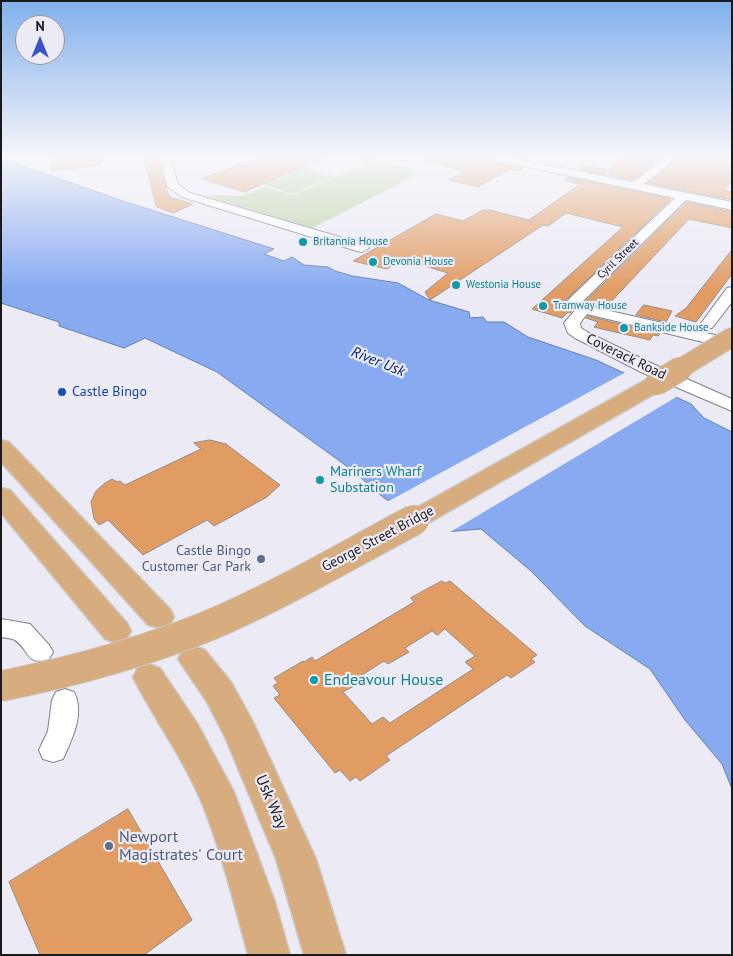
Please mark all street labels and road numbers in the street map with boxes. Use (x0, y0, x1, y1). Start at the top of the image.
street label: Cyril Street (595, 236, 641, 282)
street label: Coverack Road (583, 330, 669, 384)
street label: George Street Bridge (319, 502, 437, 576)
street label: Usk Way (251, 772, 291, 832)

